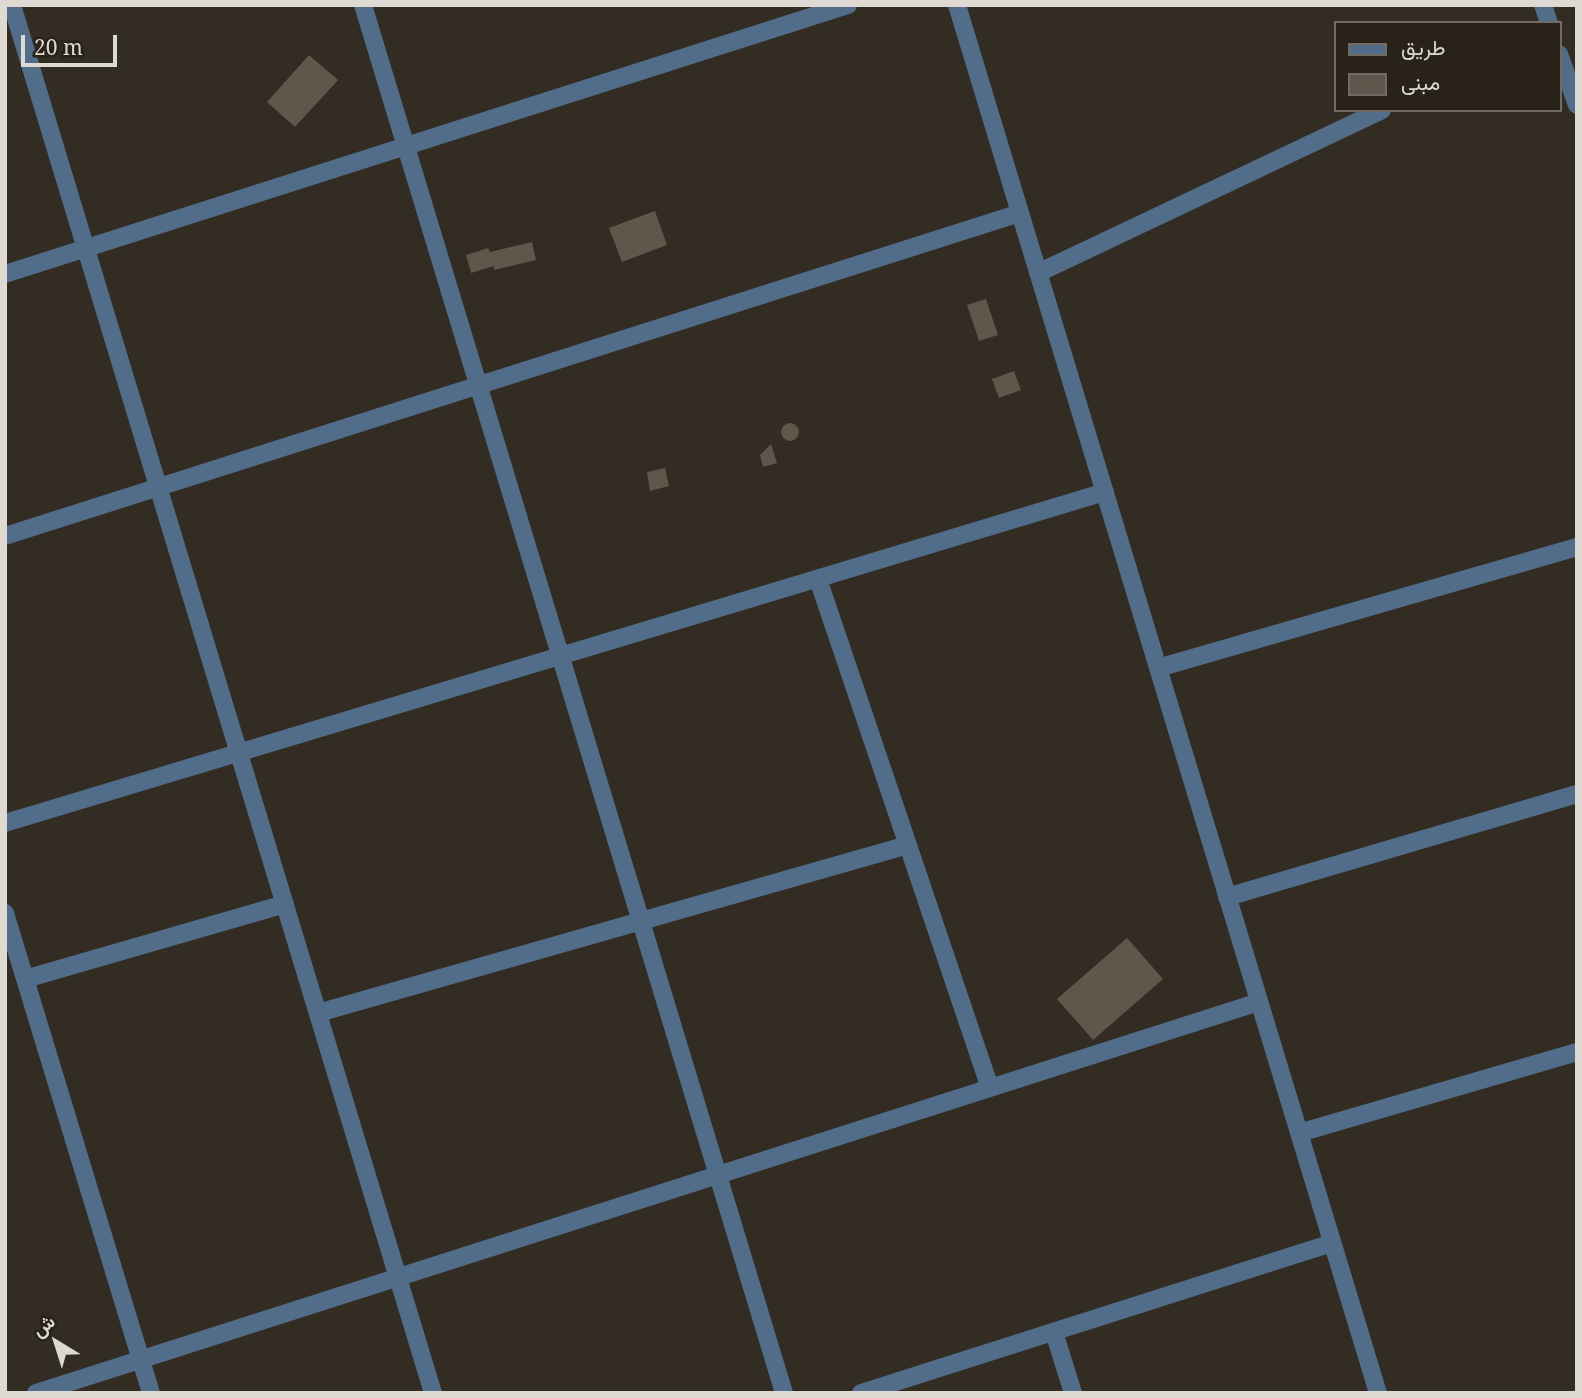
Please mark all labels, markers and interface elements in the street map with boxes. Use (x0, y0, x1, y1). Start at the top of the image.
scale bar (24, 21, 121, 65)
legend (1334, 21, 1561, 112)
text: 20 m (34, 33, 83, 61)
text: طريق (1401, 33, 1446, 61)
text: مبنى (1401, 68, 1440, 96)
north arrow (21, 1307, 91, 1377)
text: ش (26, 1308, 60, 1343)

